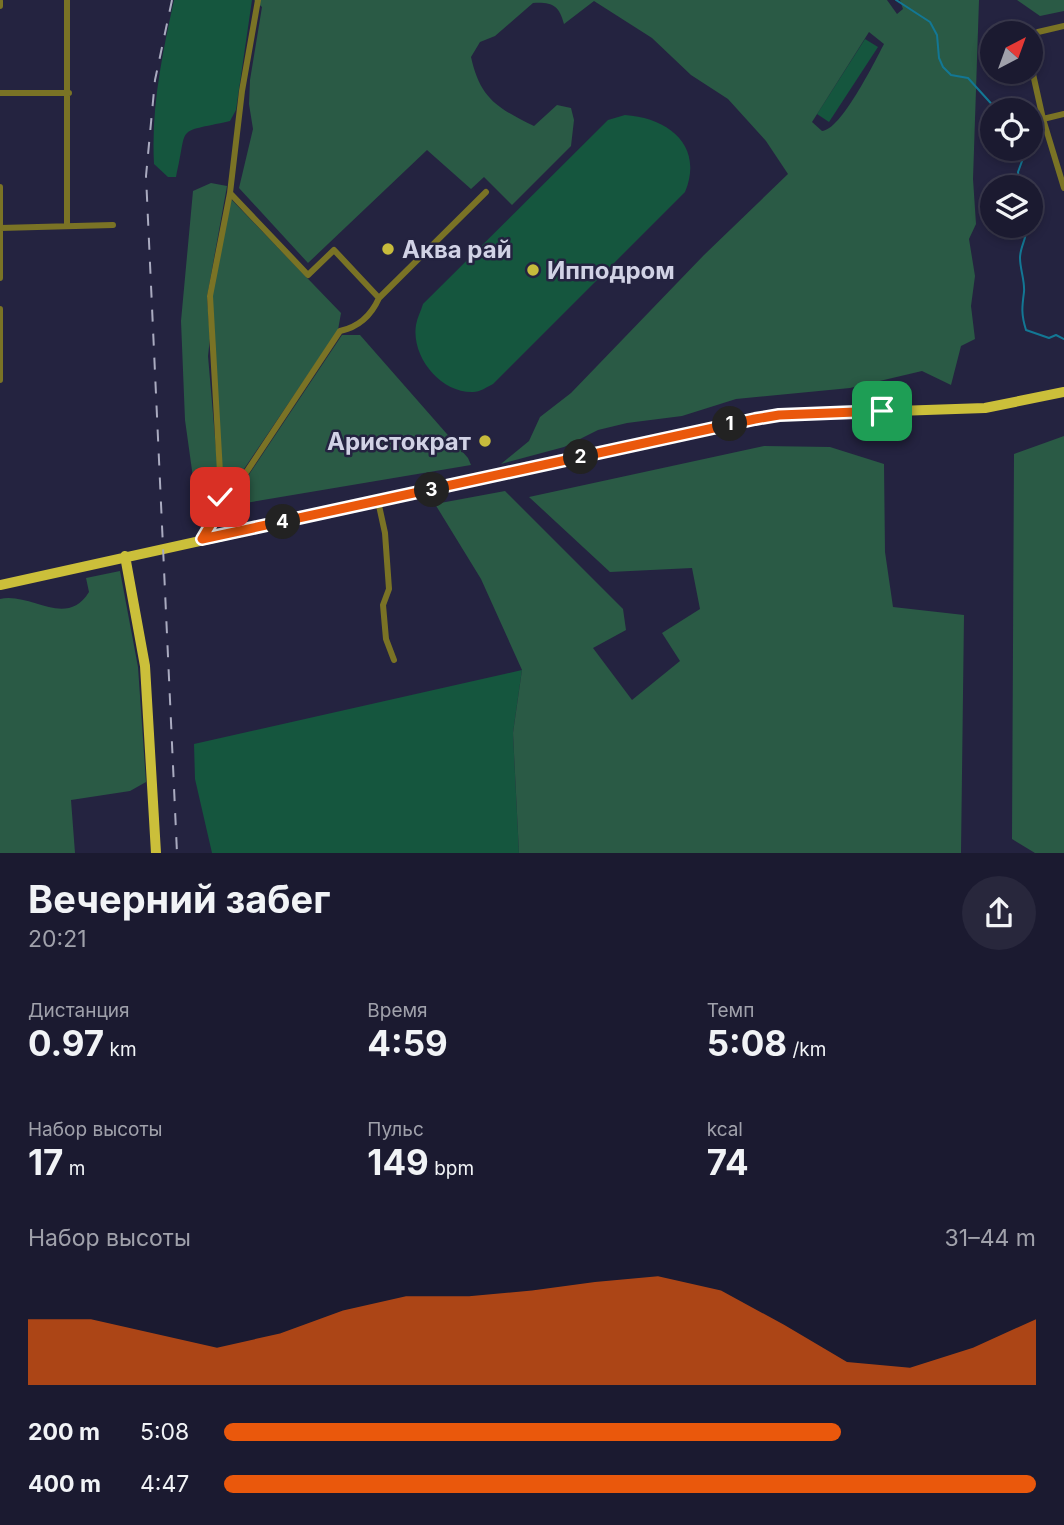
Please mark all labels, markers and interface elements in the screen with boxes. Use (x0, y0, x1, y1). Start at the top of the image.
north arrow (980, 21, 1043, 84)
map controls (980, 21, 1043, 238)
button: locate (980, 98, 1043, 161)
button: layers (980, 175, 1043, 238)
place label: Аква рай (402, 235, 512, 264)
marker: Аква рай (380, 241, 396, 257)
place label: Ипподром (547, 256, 675, 285)
marker: Ипподром (525, 262, 541, 278)
pin (852, 381, 912, 441)
icon: arrive (863, 392, 901, 430)
pin: 1 (712, 406, 748, 442)
text: 1 (725, 412, 734, 435)
place label: Аристократ (327, 427, 471, 456)
marker: Аристократ (477, 433, 493, 449)
pin: 2 (564, 440, 598, 475)
text: 2 (575, 445, 586, 468)
pin (190, 467, 250, 527)
pin: 3 (414, 472, 450, 508)
icon: check (201, 478, 239, 516)
text: 3 (425, 478, 438, 501)
pin: 4 (266, 504, 300, 540)
text: 4 (276, 510, 289, 533)
text: Вечерний забег (28, 876, 330, 922)
button: share (962, 876, 1036, 950)
text: 20:21 (28, 925, 87, 953)
text: Дистанция (28, 999, 130, 1022)
text: Время (367, 999, 428, 1022)
text: Темп (707, 999, 754, 1022)
text: 0.97 (28, 1022, 104, 1064)
text: 4:59 (367, 1022, 448, 1064)
text: 5:08 (707, 1022, 787, 1064)
text: km (104, 1038, 137, 1061)
text: /km (787, 1038, 826, 1061)
text: Набор высоты (28, 1118, 163, 1141)
text: Пульс (367, 1118, 424, 1141)
text: kcal (707, 1118, 743, 1141)
text: 17 (28, 1141, 63, 1183)
text: 149 (367, 1141, 429, 1183)
text: 74 (707, 1141, 749, 1183)
text: m (63, 1157, 85, 1180)
text: bpm (429, 1157, 474, 1180)
text: Набор высоты (28, 1224, 191, 1252)
text: 31–44 m (945, 1224, 1036, 1252)
text: 200 m (28, 1418, 100, 1446)
text: 5:08 (140, 1418, 189, 1446)
text: 400 m (28, 1470, 101, 1498)
text: 4:47 (140, 1470, 189, 1498)

